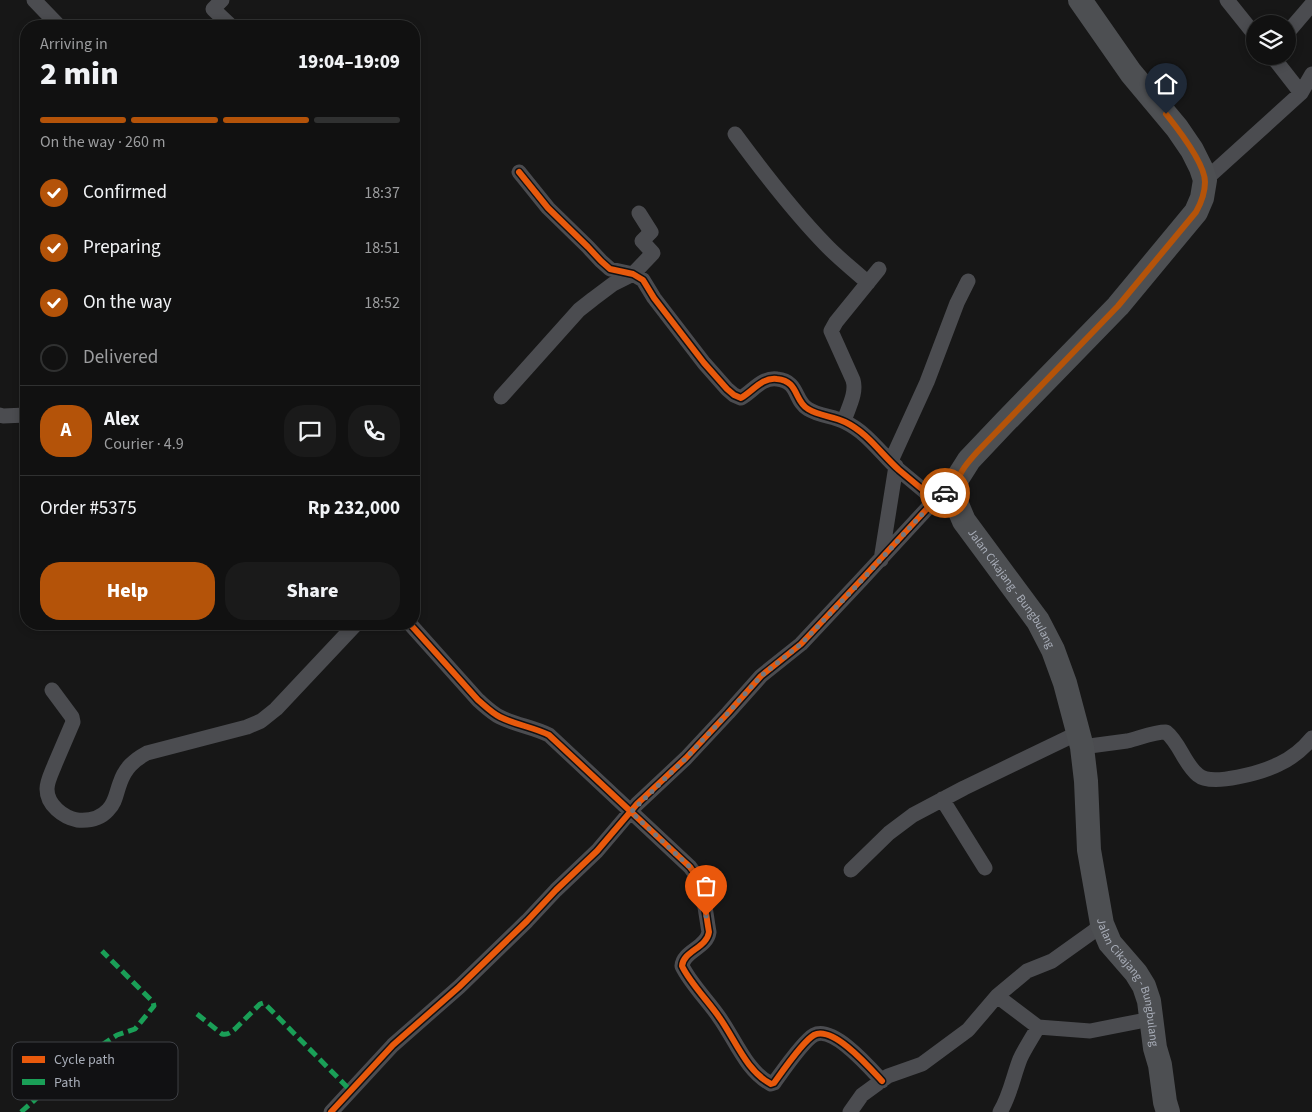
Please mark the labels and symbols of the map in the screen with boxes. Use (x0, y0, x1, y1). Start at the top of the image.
pin (1145, 63, 1187, 114)
courier (920, 468, 970, 518)
street label: Jalan Cikajang - Bungbulang (964, 525, 1059, 651)
pin (685, 865, 727, 916)
street label: Jalan Cikajang - Bungbulang (1093, 917, 1163, 1048)
legend (12, 1042, 178, 1100)
text: Cycle path (54, 1050, 115, 1070)
text: Path (54, 1073, 81, 1093)

